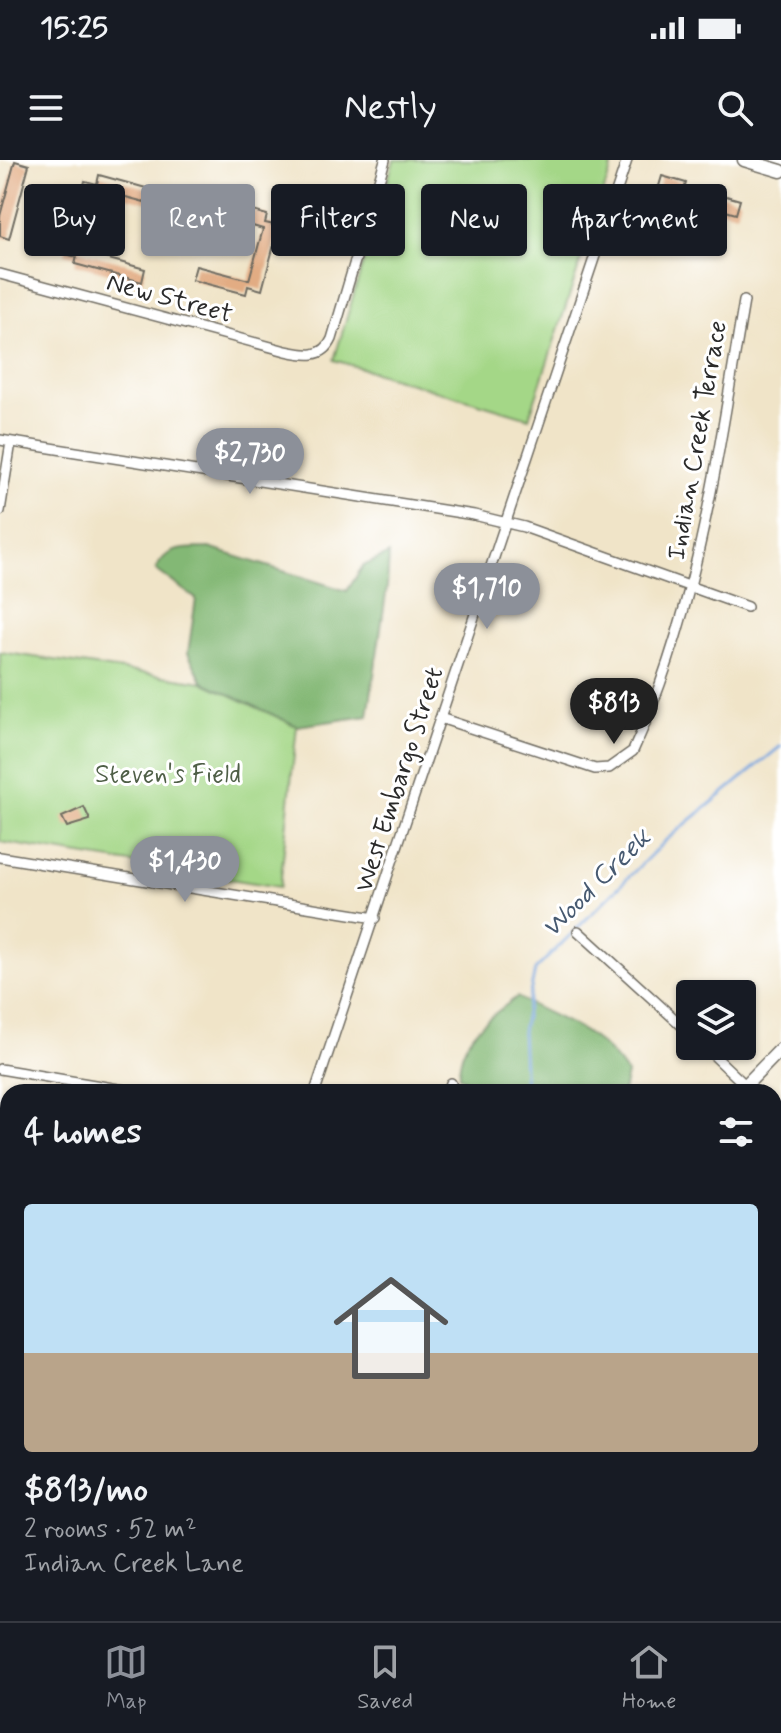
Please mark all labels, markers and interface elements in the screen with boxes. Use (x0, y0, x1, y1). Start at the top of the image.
text: 15:25 (40, 9, 108, 48)
text: Nestly (344, 85, 437, 132)
icon: menu (24, 86, 68, 130)
icon: search (713, 86, 757, 130)
chip: Buy (24, 184, 125, 256)
chip: Rent (141, 184, 255, 256)
chip: Filters (271, 184, 405, 256)
chip: New (421, 184, 527, 256)
chip: Apartment (543, 184, 727, 256)
street label: New Street (103, 266, 236, 332)
street label: Indian Creek Terrace (660, 318, 736, 563)
pin: $2,730 (185, 428, 315, 496)
text: $2,730 (214, 437, 286, 471)
pin: $1,710 (422, 563, 552, 631)
text: $1,710 (452, 572, 522, 606)
street label: West Embargo Street (347, 663, 452, 896)
pin: $813 (567, 678, 661, 746)
text: $813 (588, 687, 640, 721)
park label: Steven's Field (95, 758, 241, 792)
water label: Wood Creek (534, 820, 660, 947)
pin: $1,430 (120, 836, 250, 904)
text: $1,430 (148, 845, 222, 879)
map controls (676, 980, 756, 1060)
button: layers (676, 980, 756, 1060)
text: 4 homes (24, 1110, 142, 1155)
icon: filters (714, 1110, 758, 1154)
icon: home (319, 1256, 463, 1400)
text: $813/mo (24, 1468, 148, 1513)
text: 2 rooms · 52 m² (24, 1513, 196, 1547)
text: Indian Creek Lane (24, 1547, 244, 1581)
tab: Map (104, 1640, 148, 1716)
tab: Saved (357, 1640, 413, 1716)
tab: Home (622, 1640, 677, 1716)

